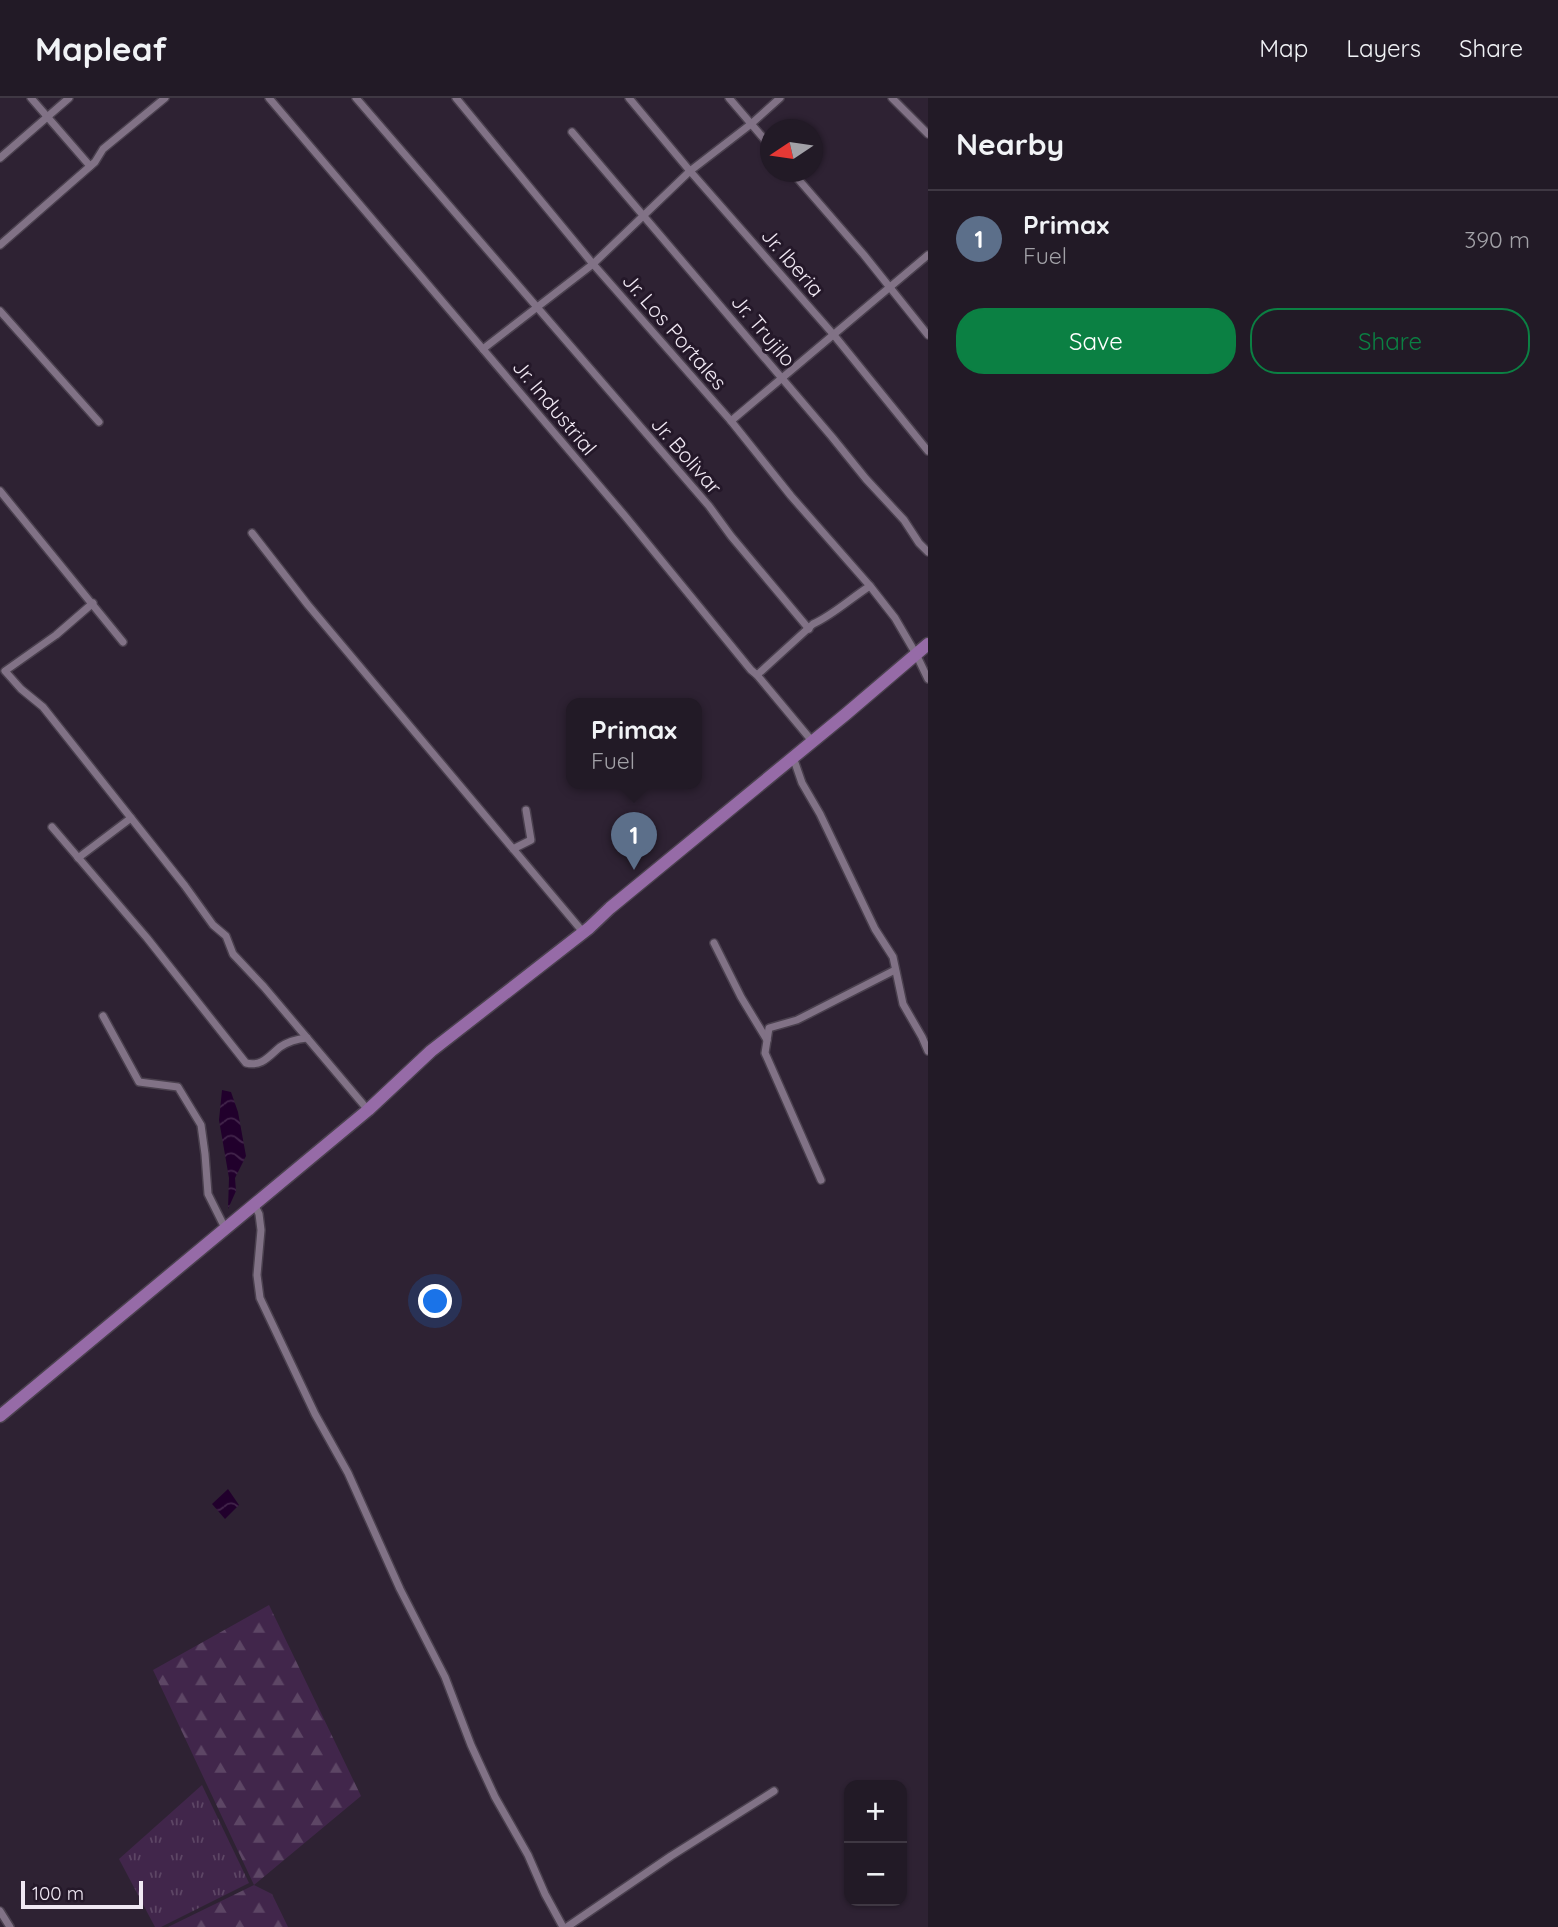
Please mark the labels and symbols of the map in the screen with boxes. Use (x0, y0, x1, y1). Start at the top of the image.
north arrow (760, 119, 823, 182)
street label: Jr. Iberia (756, 222, 830, 302)
street label: Jr. Los Portales (617, 267, 733, 395)
street label: Jr. Trujilo (726, 289, 802, 371)
street label: Jr. Industrial (507, 354, 603, 460)
street label: Jr. Bolivar (646, 411, 728, 499)
pin: 1 (611, 812, 657, 870)
your location (418, 1284, 452, 1318)
scale bar (21, 1878, 144, 1910)

